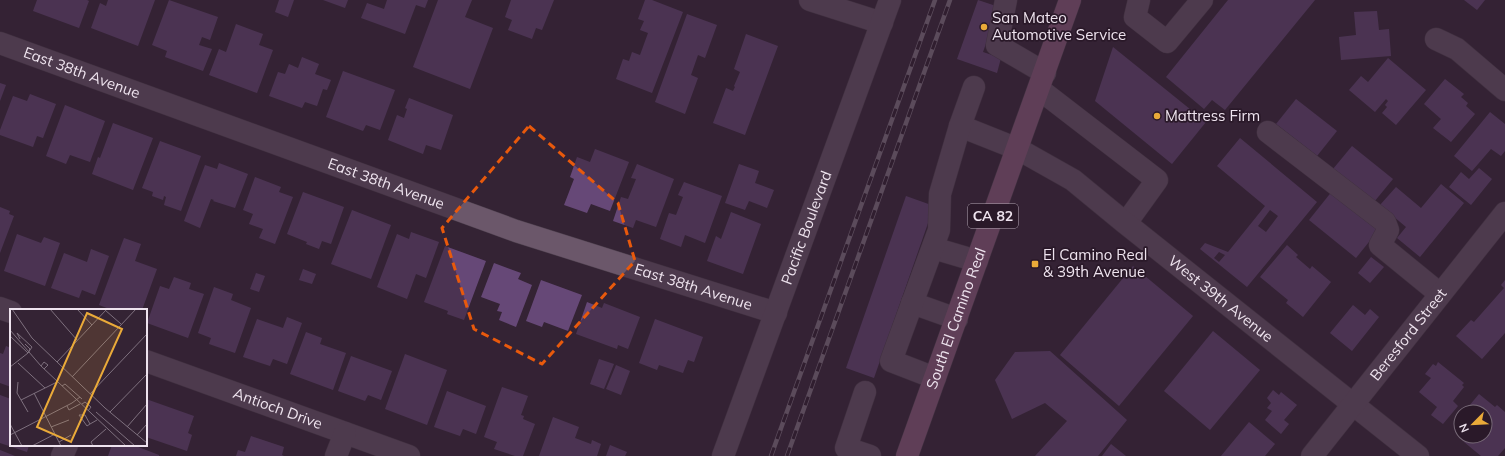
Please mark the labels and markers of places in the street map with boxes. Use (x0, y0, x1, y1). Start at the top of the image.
place label: San Mateo Automotive Service (992, 8, 1126, 44)
marker: San Mateo Automotive Service (979, 22, 989, 32)
place label: Mattress Firm (1165, 106, 1260, 125)
marker: Mattress Firm (1152, 111, 1162, 121)
place label: El Camino Real & 39th Avenue (1043, 245, 1147, 281)
marker: El Camino Real & 39th Avenue (1030, 259, 1040, 269)

